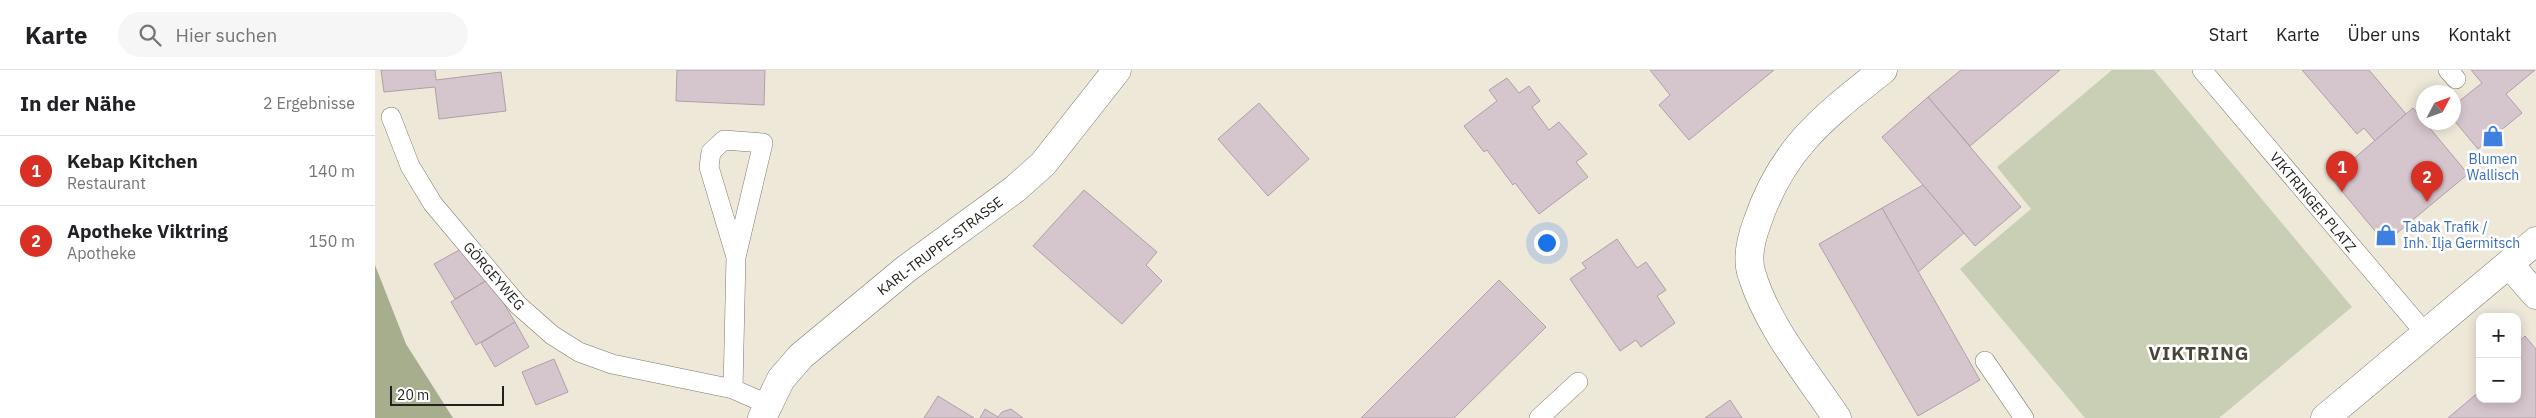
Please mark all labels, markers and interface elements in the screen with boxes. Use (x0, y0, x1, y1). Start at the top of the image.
search box (118, 12, 468, 57)
text: Karte (25, 19, 88, 51)
icon: search (136, 21, 164, 49)
text: Hier suchen (176, 23, 277, 47)
text: Start (2209, 23, 2248, 46)
text: Karte (2276, 23, 2320, 46)
text: Über uns (2348, 23, 2420, 46)
text: Kontakt (2448, 23, 2511, 46)
north arrow (2416, 85, 2461, 130)
text: In der Nähe (20, 89, 136, 117)
text: 2 Ergebnisse (263, 93, 355, 113)
shop icon: Blumen Wallisch (2480, 123, 2506, 149)
street label: VIKTRINGER PLATZ (2266, 148, 2360, 256)
text: Kebap Kitchen (67, 149, 198, 173)
place label: Blumen Wallisch (2467, 150, 2519, 184)
pin: 1 (2326, 151, 2358, 192)
text: 1 (31, 161, 41, 181)
text: 140 m (308, 161, 355, 181)
pin: 2 (2411, 161, 2443, 202)
text: Restaurant (67, 173, 146, 193)
street label: KARL-TRUPPE-STRASSE (873, 193, 1007, 299)
place label: Tabak Trafik / Inh. Ilja Germitsch (2403, 218, 2520, 252)
text: Apotheke Viktring (67, 219, 228, 243)
shop icon: Tabak Trafik / Inh. Ilja Germitsch (2373, 222, 2399, 248)
your location (1534, 230, 1560, 256)
text: 2 (31, 231, 41, 251)
text: 150 m (308, 231, 355, 251)
street label: GÖRGEYWEG (459, 238, 529, 314)
text: Apotheke (67, 243, 136, 263)
map controls (2476, 313, 2521, 403)
button: + (2476, 313, 2521, 358)
district label: VIKTRING (2149, 341, 2249, 365)
button: − (2476, 358, 2521, 403)
scale bar (390, 383, 504, 406)
text: 20 m (397, 386, 429, 404)

